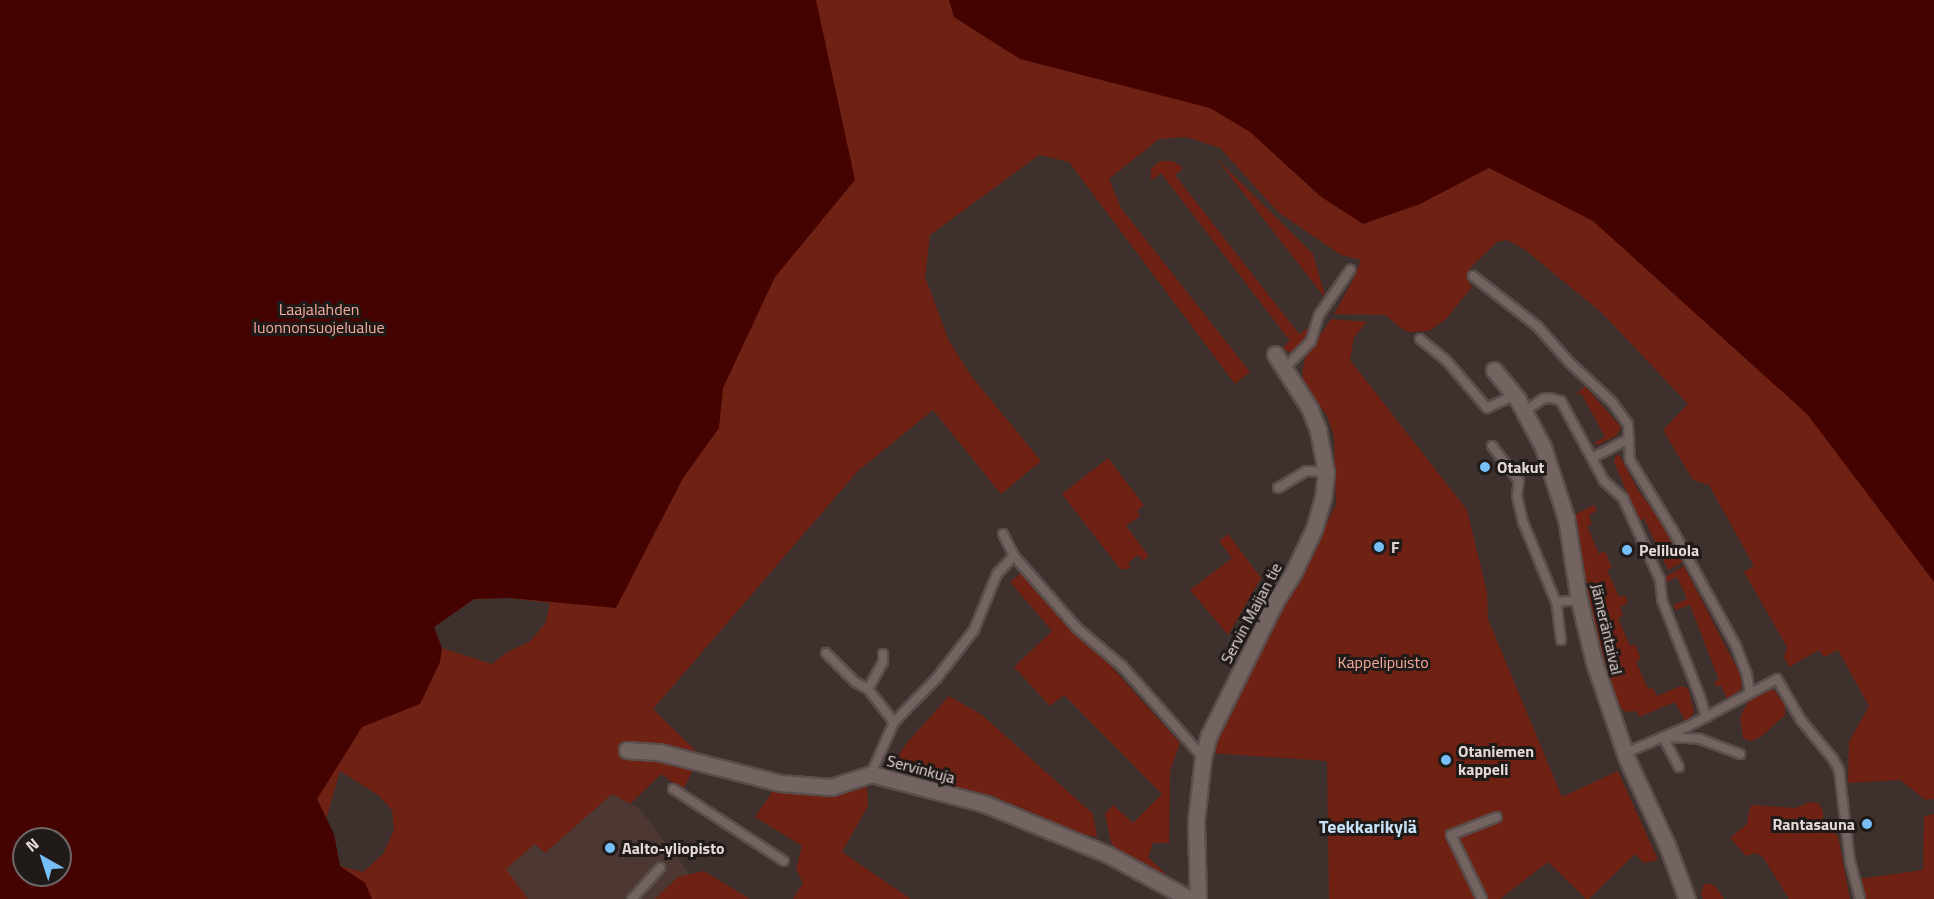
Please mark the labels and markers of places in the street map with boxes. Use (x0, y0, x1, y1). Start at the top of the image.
place label: Otakut (1497, 457, 1544, 477)
marker: Otakut (1478, 460, 1492, 474)
place label: F (1391, 537, 1399, 557)
marker: F (1372, 540, 1386, 554)
place label: Peliluola (1639, 540, 1699, 560)
marker: Peliluola (1620, 543, 1634, 557)
place label: Otaniemen kappeli (1458, 741, 1534, 779)
marker: Otaniemen kappeli (1439, 753, 1453, 767)
place label: Rantasauna (1773, 814, 1855, 834)
marker: Rantasauna (1860, 817, 1874, 831)
place label: Aalto-yliopisto (622, 838, 725, 858)
marker: Aalto-yliopisto (603, 841, 617, 855)

